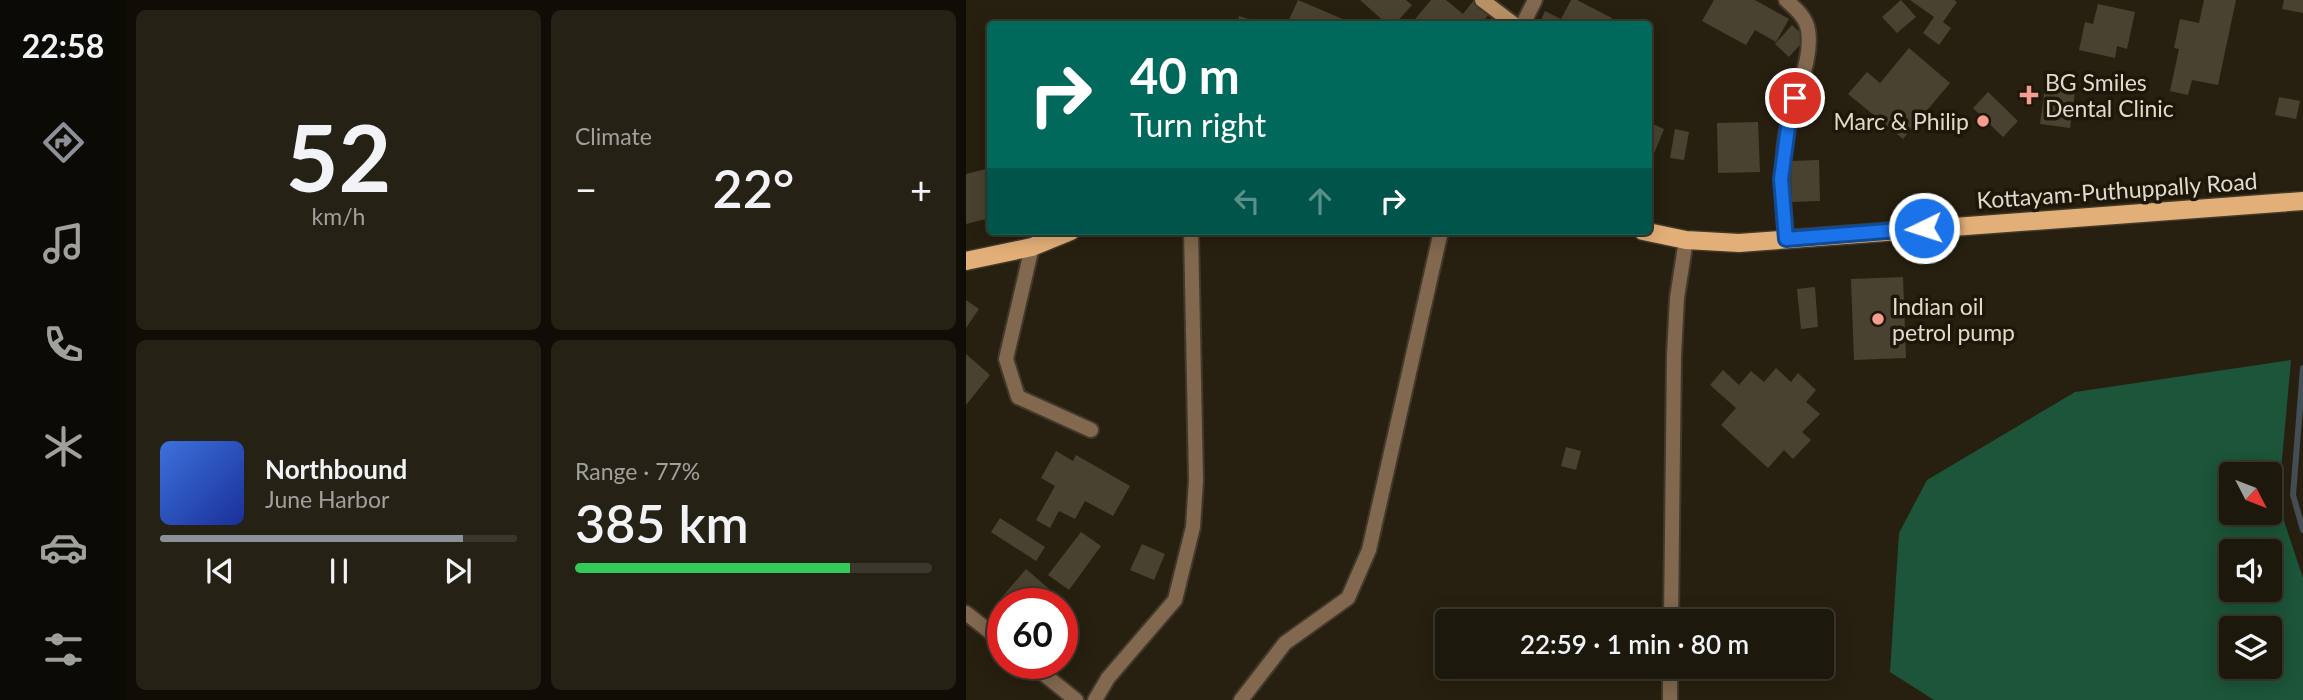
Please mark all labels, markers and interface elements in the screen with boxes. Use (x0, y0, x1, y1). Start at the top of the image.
text: 22:58 (22, 26, 104, 65)
text: 40 m (1130, 46, 1240, 104)
icon: right (1015, 49, 1106, 140)
pin (1765, 68, 1825, 128)
place label: BG Smiles Dental Clinic (2045, 68, 2174, 122)
icon: arrive (1776, 79, 1814, 117)
marker: BG Smiles Dental Clinic (2019, 85, 2039, 105)
text: 52 (286, 102, 391, 211)
text: Turn right (1130, 105, 1266, 144)
place label: Marc & Philip (1834, 107, 1969, 135)
marker: Marc & Philip (1975, 113, 1991, 129)
icon: directions (39, 118, 88, 167)
text: Climate (575, 122, 652, 150)
text: 22° (713, 157, 794, 219)
text: − (575, 166, 597, 212)
text: + (910, 166, 932, 212)
street label: Kottayam-Puthuppally Road (1976, 166, 2258, 214)
icon: left (1228, 182, 1266, 220)
icon: ahead (1301, 182, 1339, 220)
icon: right (1374, 182, 1412, 220)
position arrow (1887, 191, 1961, 265)
text: km/h (312, 202, 365, 230)
icon: music (39, 219, 88, 268)
place label: Indian oil petrol pump (1892, 292, 2015, 346)
marker: Indian oil petrol pump (1870, 311, 1886, 327)
icon: phone (39, 320, 88, 369)
icon: climate (39, 422, 88, 471)
text: Northbound (265, 453, 407, 485)
text: Range · 77% (575, 457, 700, 485)
north arrow (2219, 462, 2282, 525)
map controls (2219, 462, 2282, 679)
text: June Harbor (265, 485, 389, 513)
text: 385 km (575, 492, 749, 554)
icon: car (39, 523, 88, 572)
button: sound (2219, 539, 2282, 602)
icon: previous (201, 552, 239, 590)
icon: pause (320, 552, 358, 590)
icon: next (439, 552, 477, 590)
speed limit sign: 60 (987, 588, 1078, 679)
button: layers (2219, 616, 2282, 679)
icon: filters (39, 625, 88, 674)
text: 22:59 · 1 min · 80 m (1520, 628, 1749, 660)

